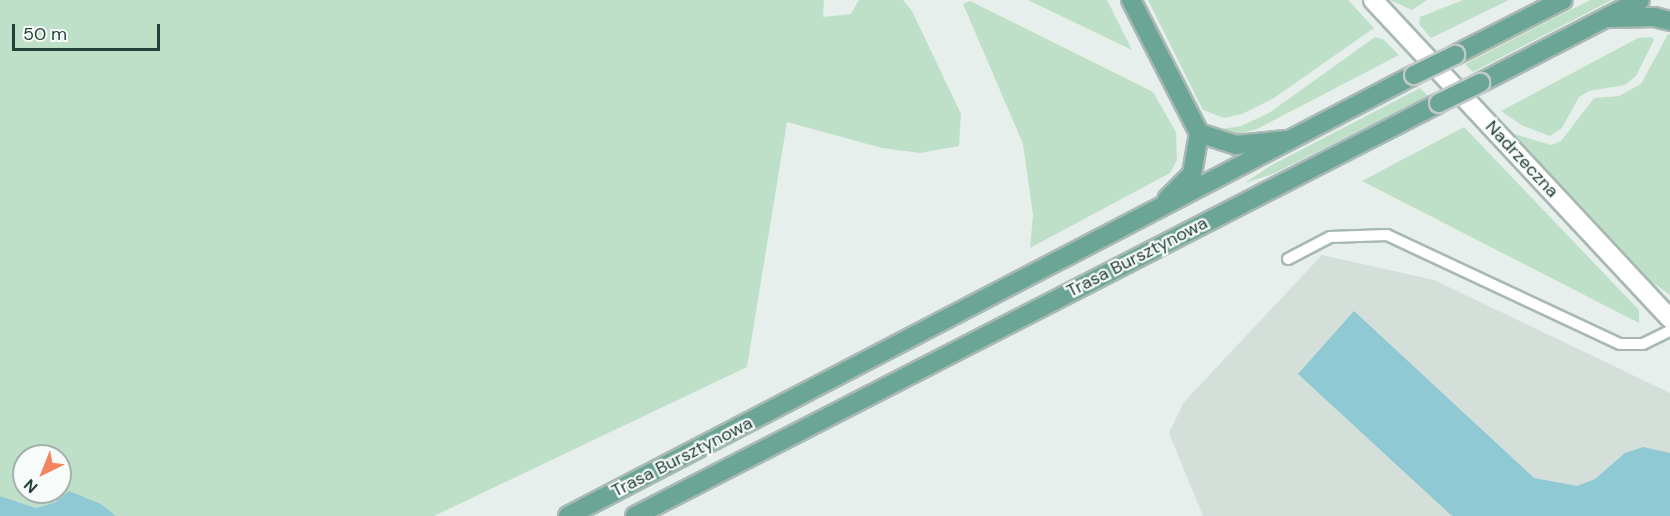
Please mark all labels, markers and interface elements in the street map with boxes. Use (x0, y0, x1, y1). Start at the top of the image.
scale bar (15, 12, 164, 50)
text: 50 m (23, 22, 67, 46)
street label: Nadrzeczna (1481, 116, 1563, 202)
street label: Trasa Bursztynowa (1063, 212, 1211, 302)
street label: Trasa Bursztynowa (608, 412, 756, 502)
north arrow (12, 444, 72, 504)
text: N (19, 474, 42, 498)

